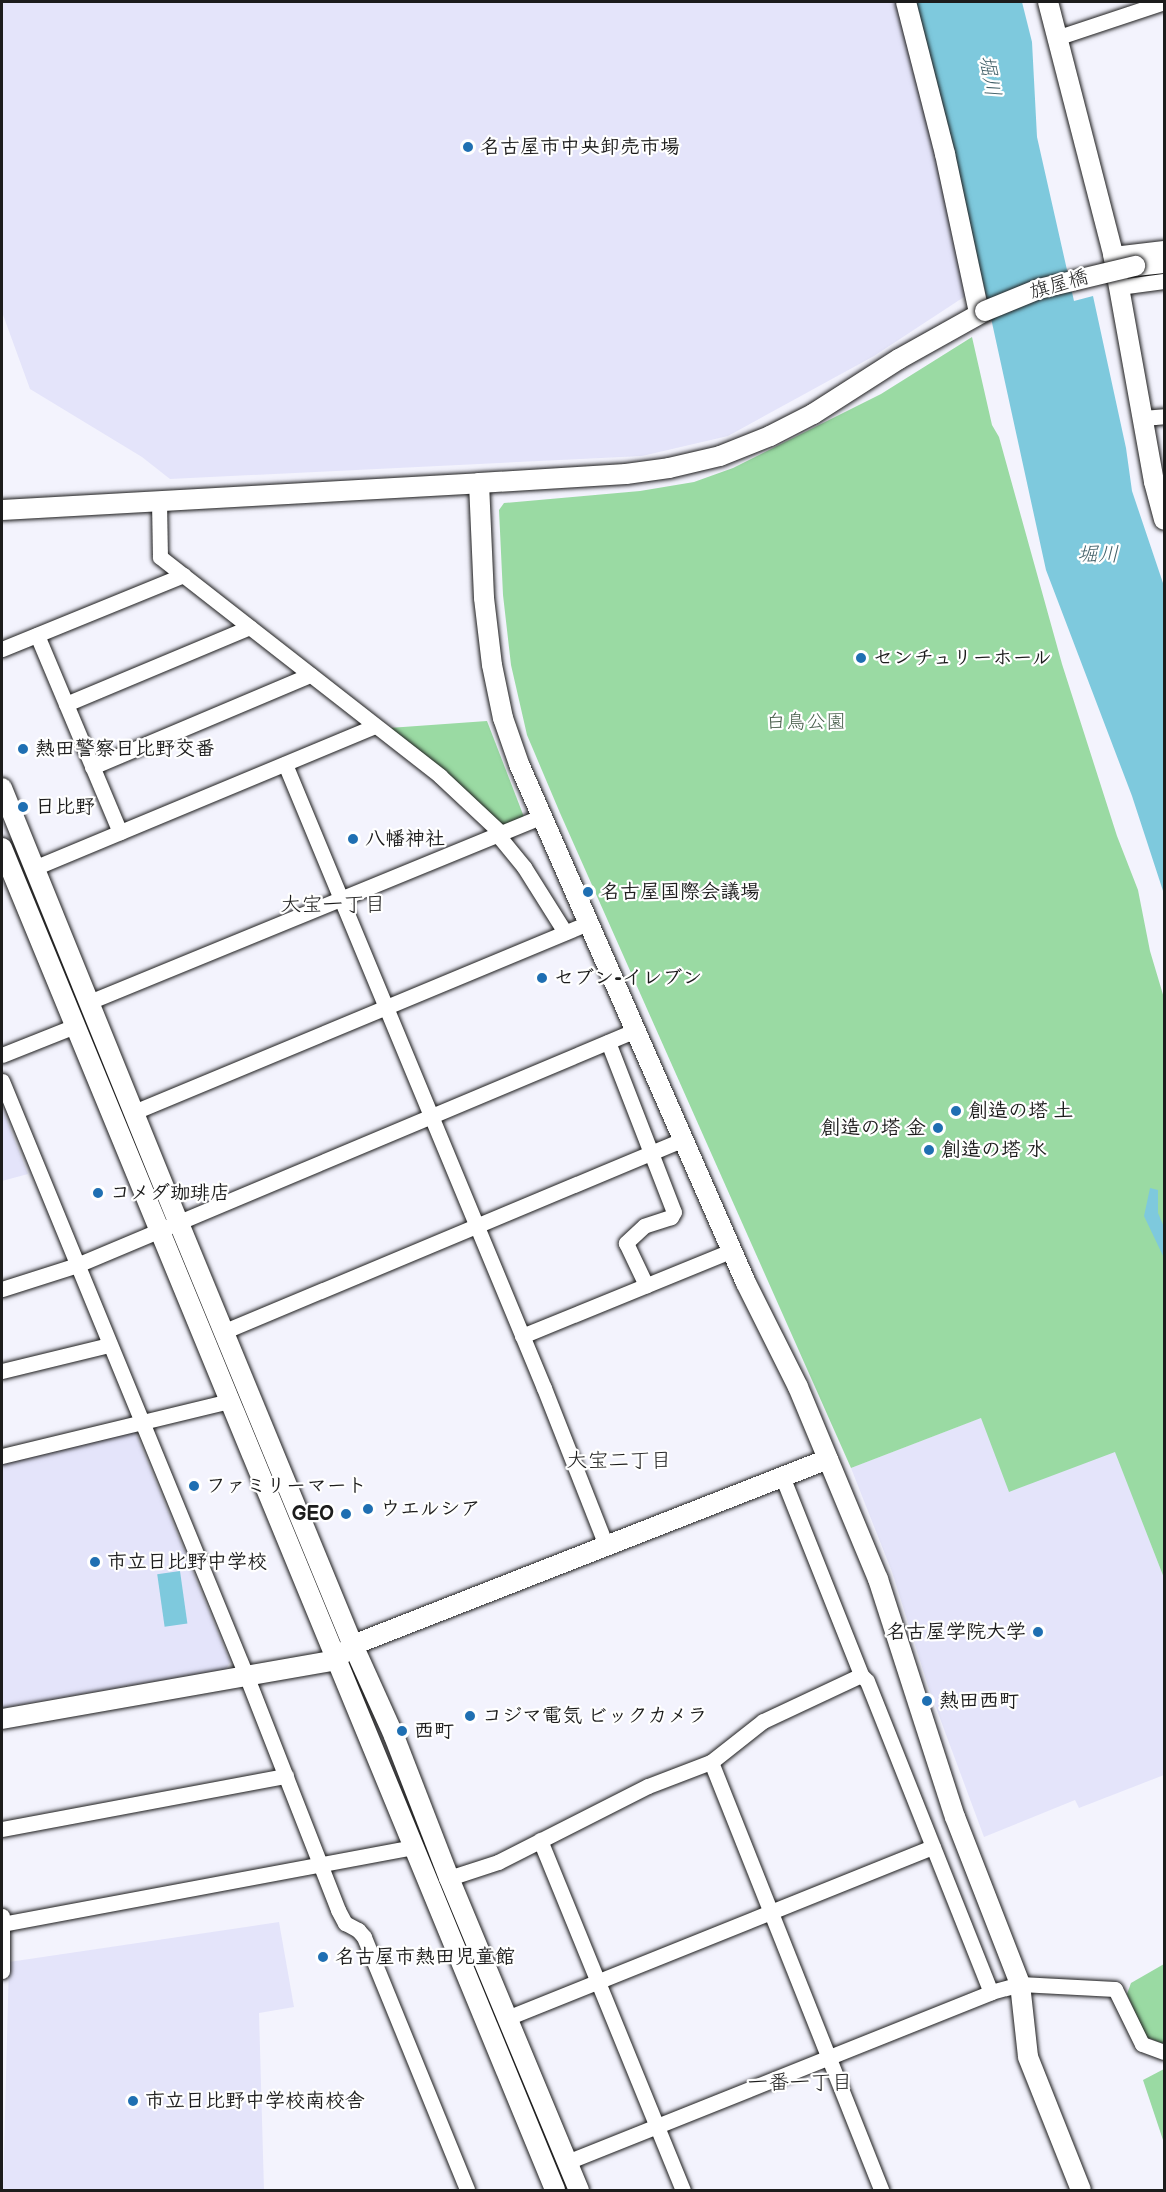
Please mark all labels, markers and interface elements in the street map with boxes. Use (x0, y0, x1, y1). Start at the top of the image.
water label: 堀川 (973, 53, 1005, 99)
place label: 名古屋市中央卸売市場 (480, 135, 680, 159)
marker: 名古屋市中央卸売市場 (461, 140, 475, 154)
street label: 旗屋橋 (1027, 265, 1091, 305)
water label: 堀川 (1077, 542, 1119, 568)
place label: センチュリーホール (873, 646, 1053, 670)
marker: センチュリーホール (854, 651, 868, 665)
park label: 白鳥公園 (766, 710, 846, 734)
place label: 熱田警察日比野交番 (35, 737, 215, 761)
marker: 熱田警察日比野交番 (16, 742, 30, 756)
place label: 日比野 (35, 795, 95, 819)
marker: 日比野 (16, 800, 30, 814)
place label: 八幡神社 (365, 827, 445, 851)
marker: 八幡神社 (346, 832, 360, 846)
place label: 名古屋国際会議場 (600, 880, 760, 904)
marker: 名古屋国際会議場 (581, 885, 595, 899)
district label: 大宝一丁目 (281, 892, 385, 918)
place label: セブン-イレブン (554, 966, 702, 990)
marker: セブン-イレブン (535, 971, 549, 985)
place label: 創造の塔 土 (968, 1099, 1073, 1123)
marker: 創造の塔 土 (949, 1104, 963, 1118)
place label: 創造の塔 金 (821, 1116, 926, 1140)
marker: 創造の塔 金 (931, 1121, 945, 1135)
place label: 創造の塔 水 (941, 1138, 1046, 1162)
marker: 創造の塔 水 (922, 1143, 936, 1157)
place label: コメダ珈琲店 (110, 1181, 230, 1205)
marker: コメダ珈琲店 (91, 1186, 105, 1200)
district label: 大宝二丁目 (567, 1448, 671, 1474)
place label: ファミリーマート (206, 1474, 366, 1498)
marker: ファミリーマート (187, 1479, 201, 1493)
place label: ウエルシア (380, 1497, 480, 1521)
place label: GEO (292, 1502, 334, 1526)
marker: ウエルシア (361, 1502, 375, 1516)
marker: GEO (339, 1507, 353, 1521)
place label: 市立日比野中学校 (107, 1550, 267, 1574)
marker: 市立日比野中学校 (88, 1555, 102, 1569)
place label: 名古屋学院大学 (886, 1620, 1026, 1644)
marker: 名古屋学院大学 (1031, 1625, 1045, 1639)
place label: 熱田西町 (939, 1689, 1019, 1713)
marker: 熱田西町 (920, 1694, 934, 1708)
place label: コジマ電気 ビックカメラ (482, 1704, 707, 1728)
marker: コジマ電気 ビックカメラ (463, 1709, 477, 1723)
place label: 西町 (414, 1719, 454, 1743)
marker: 西町 (395, 1724, 409, 1738)
place label: 名古屋市熱田児童館 (335, 1945, 515, 1969)
marker: 名古屋市熱田児童館 (316, 1950, 330, 1964)
district label: 一番一丁目 (748, 2070, 852, 2096)
place label: 市立日比野中学校南校舎 (145, 2089, 365, 2113)
marker: 市立日比野中学校南校舎 (126, 2094, 140, 2108)

